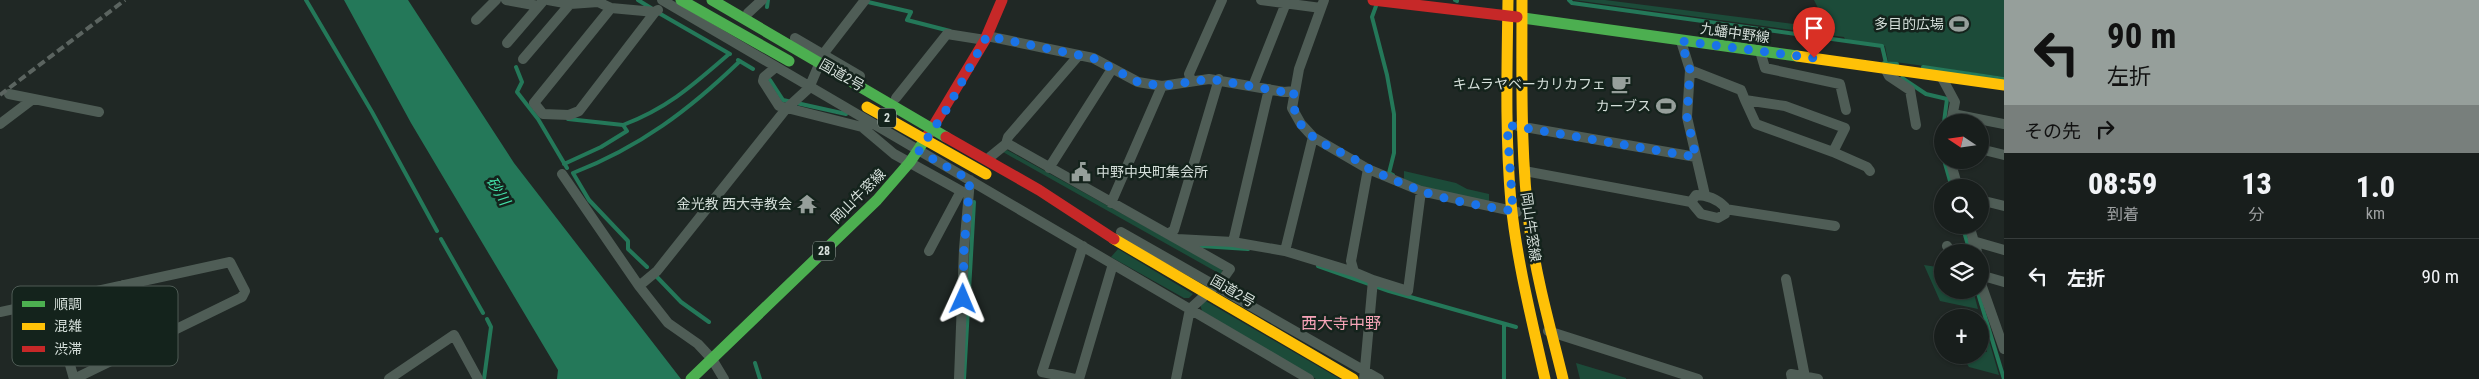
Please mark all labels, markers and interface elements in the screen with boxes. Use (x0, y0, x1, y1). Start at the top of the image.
pin (1793, 7, 1835, 58)
sports icon: 多目的広場 (1948, 13, 1970, 35)
icon: arrive (1800, 14, 1828, 42)
place label: 多目的広場 (1874, 16, 1944, 32)
text: 90 m (2107, 16, 2176, 57)
street label: 九蟠中野線 (1699, 20, 1771, 46)
icon: left (2024, 20, 2089, 85)
street label: 国道2号 (817, 56, 867, 94)
text: 左折 (2107, 64, 2151, 89)
cafe icon: キムラヤベーカリカフェ (1610, 73, 1632, 95)
place label: キムラヤベーカリカフェ (1453, 76, 1606, 92)
sports icon: カーブス (1655, 95, 1677, 117)
place label: カーブス (1596, 98, 1651, 114)
road number: 2 (878, 109, 896, 128)
north arrow (1934, 114, 1989, 169)
map controls (1934, 114, 1989, 364)
icon: right (2091, 115, 2119, 143)
text: その先 (2024, 120, 2081, 143)
public building icon: 中野中央町集会所 (1070, 161, 1092, 183)
place label: 中野中央町集会所 (1096, 164, 1208, 180)
street label: 岡山牛窓線 (828, 166, 888, 226)
text: 08:59 (2088, 166, 2157, 201)
text: 13 (2241, 166, 2272, 201)
text: 1.0 (2356, 169, 2395, 204)
water label: 砂川 (482, 174, 515, 210)
button: search (1934, 179, 1989, 234)
street label: 岡山牛窓線 (1518, 191, 1544, 263)
temple icon: 金光教 西大寺教会 (796, 193, 818, 215)
place label: 金光教 西大寺教会 (677, 196, 792, 212)
text: km (2366, 204, 2385, 223)
text: 到着 (2107, 205, 2139, 224)
text: 分 (2249, 205, 2265, 224)
road number: 28 (813, 242, 835, 260)
button: layers (1934, 244, 1989, 299)
icon: left (2024, 262, 2052, 290)
text: 90 m (2422, 265, 2459, 288)
text: 左折 (2067, 267, 2105, 290)
position arrow (936, 272, 988, 324)
street label: 国道2号 (1208, 272, 1258, 310)
legend (12, 286, 178, 366)
text: 順調 (54, 296, 82, 312)
button: + (1934, 309, 1989, 364)
district label: 西大寺中野 (1301, 314, 1381, 333)
text: 混雑 (54, 318, 82, 334)
text: 渋滞 (54, 341, 82, 357)

